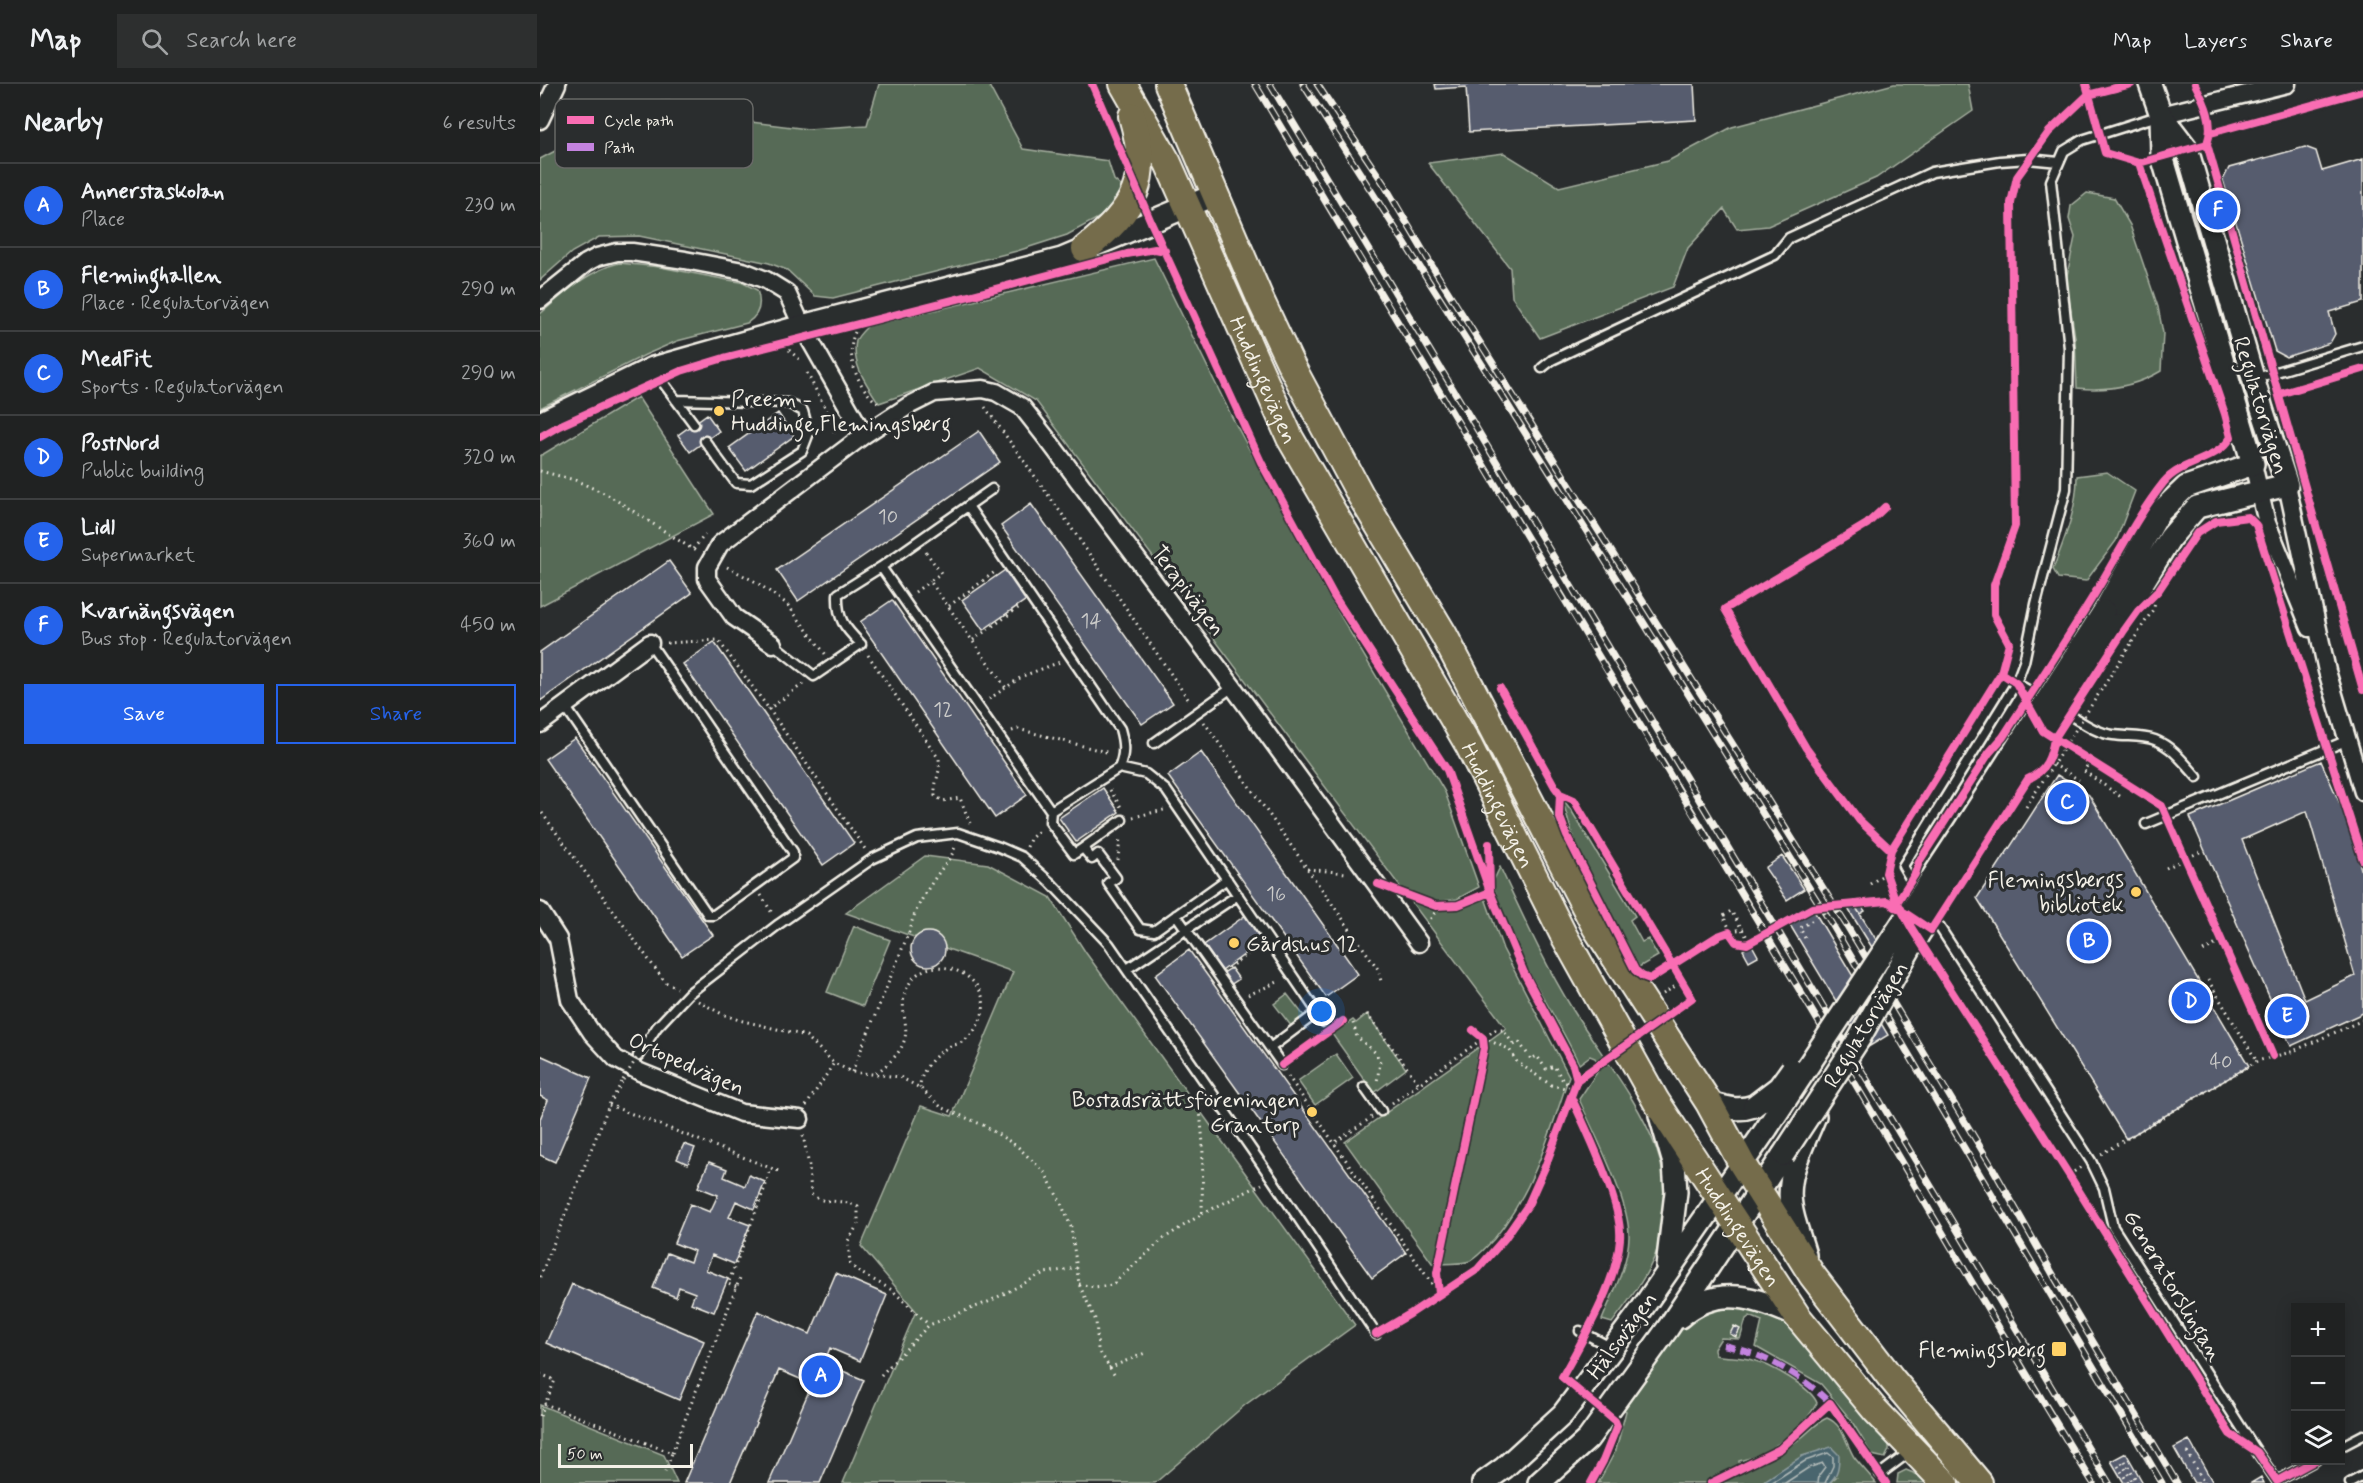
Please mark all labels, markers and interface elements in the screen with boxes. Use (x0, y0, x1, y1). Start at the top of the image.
search box (117, 14, 537, 68)
text: Map (30, 23, 81, 60)
icon: search (138, 25, 171, 58)
text: Search here (186, 27, 297, 55)
text: Map (2113, 27, 2151, 55)
text: Layers (2184, 27, 2247, 55)
text: Share (2280, 27, 2333, 55)
legend (555, 99, 753, 168)
text: Nearby (24, 106, 103, 140)
text: 6 results (443, 110, 516, 137)
text: Cycle path (604, 111, 674, 132)
text: Path (604, 138, 635, 159)
text: Annerstaskolan (81, 178, 224, 206)
pin: F (2198, 188, 2238, 232)
text: A (37, 192, 50, 219)
text: 230 m (464, 192, 516, 219)
text: Place (81, 206, 125, 233)
text: Fleminghallen (81, 262, 221, 290)
text: B (37, 276, 50, 303)
text: 290 m (461, 276, 516, 303)
text: Place · Regulatorvägen (81, 290, 270, 317)
street label: Huddingevägen (1222, 312, 1303, 449)
street label: Regulatorvägen (2223, 333, 2294, 479)
text: MedFit (81, 346, 152, 374)
text: C (36, 360, 51, 387)
text: 290 m (461, 360, 516, 387)
text: Sports · Regulatorvägen (81, 374, 284, 401)
place label: Preem - Huddinge,Flemingsberg (731, 386, 951, 442)
marker: Preem - Huddinge,Flemingsberg (712, 404, 726, 418)
text: PostNord (81, 430, 160, 458)
text: D (37, 444, 50, 471)
text: 320 m (463, 444, 516, 471)
text: Public building (81, 458, 204, 485)
house number: 10 (878, 504, 898, 531)
text: Lidl (81, 514, 115, 542)
text: E (38, 528, 49, 555)
text: 360 m (463, 528, 516, 555)
street label: Terapivägen (1143, 540, 1231, 643)
text: Supermarket (81, 542, 195, 569)
text: Kvarnängsvägen (81, 598, 235, 626)
house number: 14 (1080, 608, 1102, 635)
text: F (38, 612, 49, 639)
text: 450 m (460, 612, 516, 639)
text: Bus stop · Regulatorvägen (81, 626, 292, 653)
button: Save (24, 684, 264, 744)
button: Share (276, 684, 516, 744)
house number: 12 (933, 697, 953, 724)
street label: Huddingevägen (1454, 738, 1540, 873)
pin: C (2048, 780, 2086, 824)
place label: Flemingsbergs bibliotek (1988, 867, 2124, 920)
house number: 16 (1266, 881, 1286, 908)
marker: Flemingsbergs bibliotek (2129, 885, 2143, 899)
pin: B (2070, 918, 2108, 964)
place label: Gårdshus 12 (1246, 931, 1358, 959)
marker: Gårdshus 12 (1227, 936, 1241, 950)
street label: Regulatorvägen (1818, 957, 1918, 1095)
pin: D (2172, 978, 2210, 1024)
pin: E (2268, 994, 2306, 1038)
your location (1307, 997, 1336, 1026)
street label: Ortopedvägen (623, 1027, 749, 1104)
house number: 40 (2209, 1049, 2233, 1076)
place label: Bostadsrättsföreningen Grantorp (1072, 1087, 1300, 1140)
marker: Bostadsrättsföreningen Grantorp (1305, 1105, 1319, 1119)
street label: Huddingevägen (1688, 1163, 1786, 1293)
street label: Generatorslingan (2113, 1205, 2229, 1368)
street label: Hälsovägen (1581, 1287, 1665, 1386)
map controls (2291, 1303, 2345, 1465)
button: + (2291, 1303, 2345, 1357)
place label: Flemingsberg (1918, 1337, 2046, 1368)
marker: Flemingsberg (2050, 1340, 2068, 1358)
pin: A (802, 1352, 840, 1398)
button: − (2291, 1357, 2345, 1411)
button: layers (2291, 1411, 2345, 1465)
scale bar (558, 1441, 693, 1468)
text: 50 m (567, 1444, 603, 1465)

